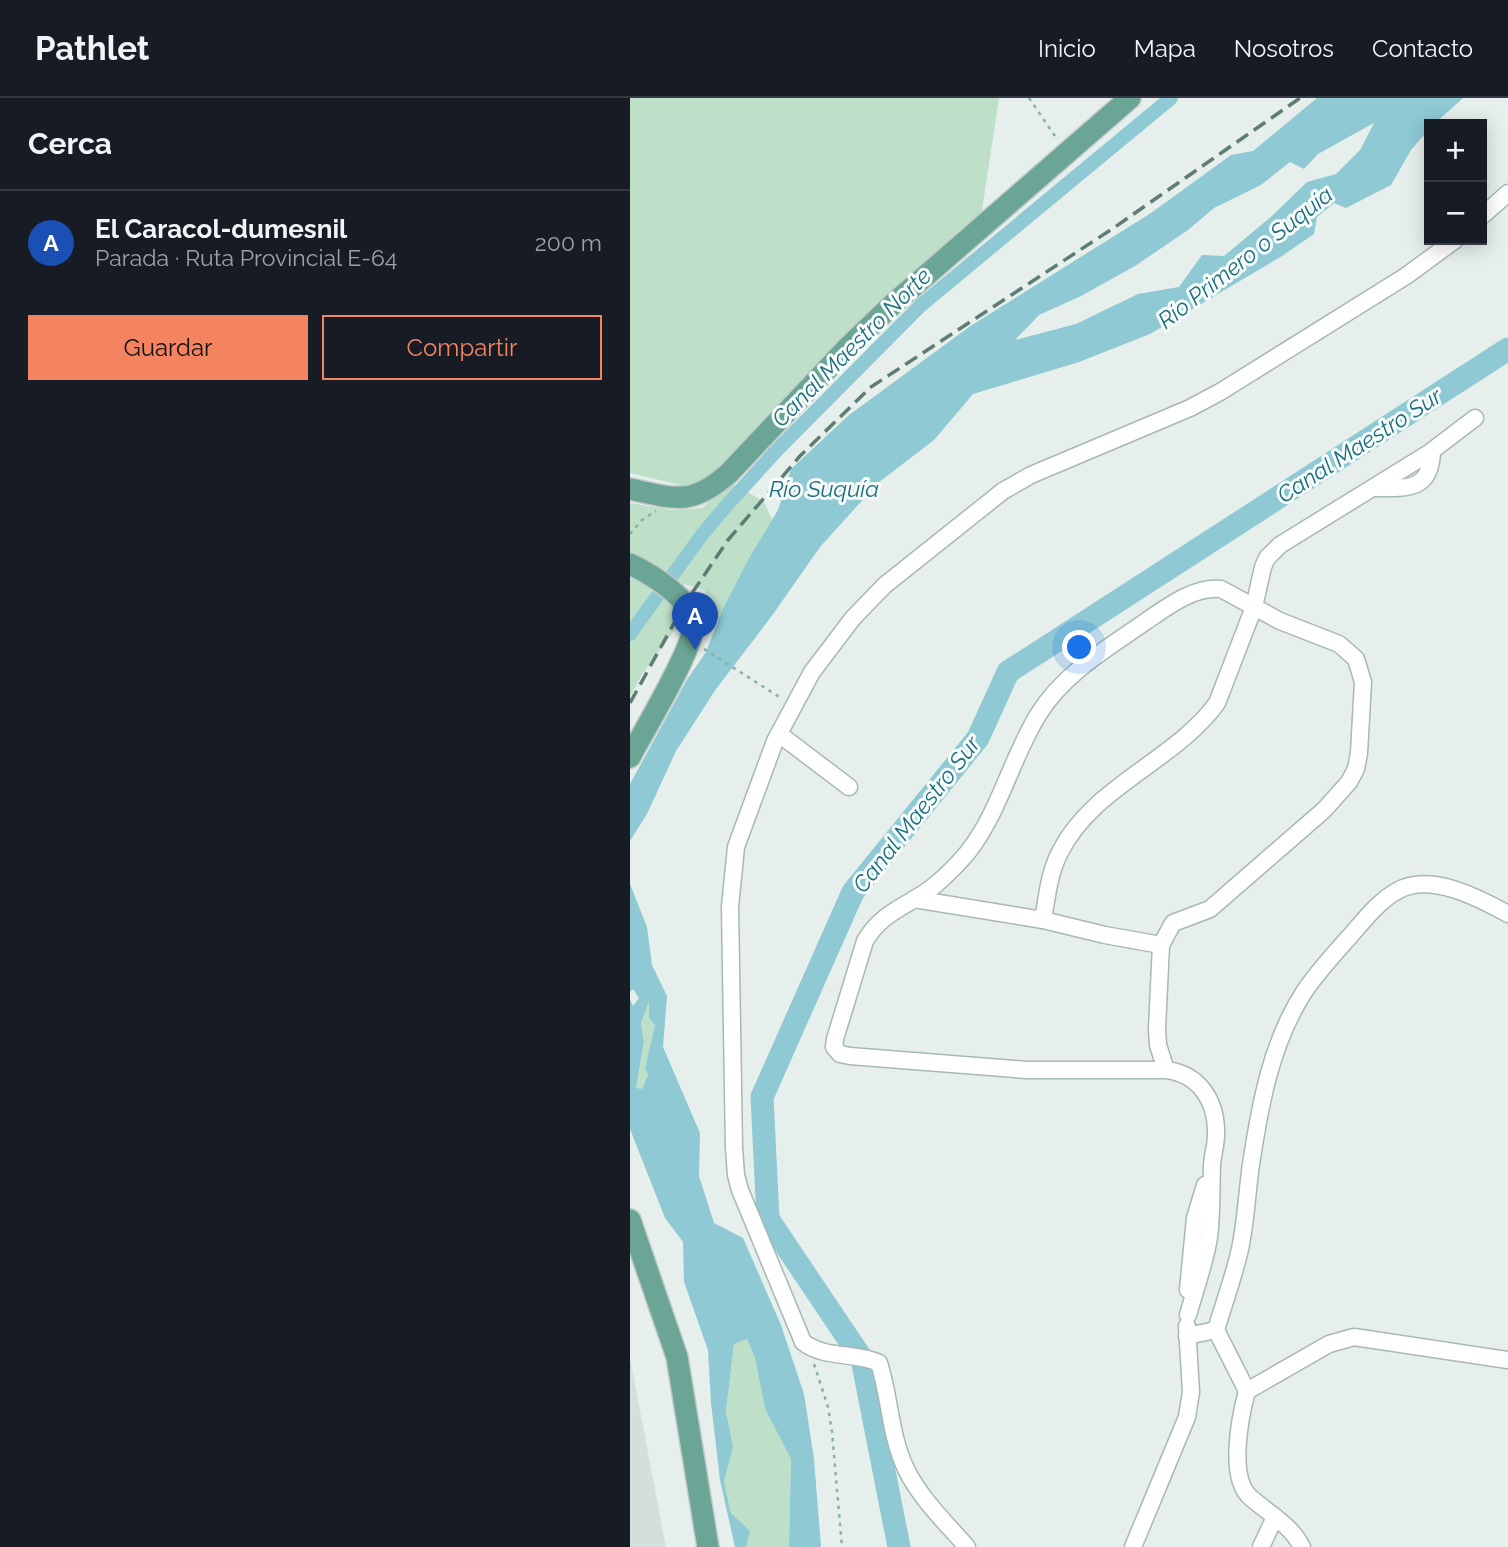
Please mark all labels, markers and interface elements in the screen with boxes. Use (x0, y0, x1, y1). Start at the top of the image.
text: Pathlet (35, 29, 149, 68)
text: Inicio (1038, 34, 1096, 63)
text: Mapa (1134, 34, 1196, 63)
text: Nosotros (1234, 34, 1334, 63)
text: Contacto (1372, 34, 1473, 63)
map controls (1424, 119, 1487, 245)
button: + (1424, 119, 1487, 182)
text: Cerca (28, 126, 112, 161)
water label: Río Primero o Suquía (1152, 180, 1338, 334)
button: − (1424, 182, 1487, 245)
text: El Caracol-dumesnil (95, 214, 347, 244)
text: A (43, 229, 59, 256)
text: 200 m (535, 229, 602, 256)
text: Parada · Ruta Provincial E-64 (95, 244, 397, 271)
water label: Canal Maestro Norte (766, 262, 936, 432)
button: Guardar (28, 315, 308, 380)
button: Compartir (322, 315, 602, 380)
water label: Canal Maestro Sur (1272, 381, 1447, 508)
water label: Río Suquía (769, 475, 879, 502)
pin: A (672, 592, 718, 650)
your location (1062, 630, 1096, 664)
water label: Canal Maestro Sur (847, 730, 986, 897)

